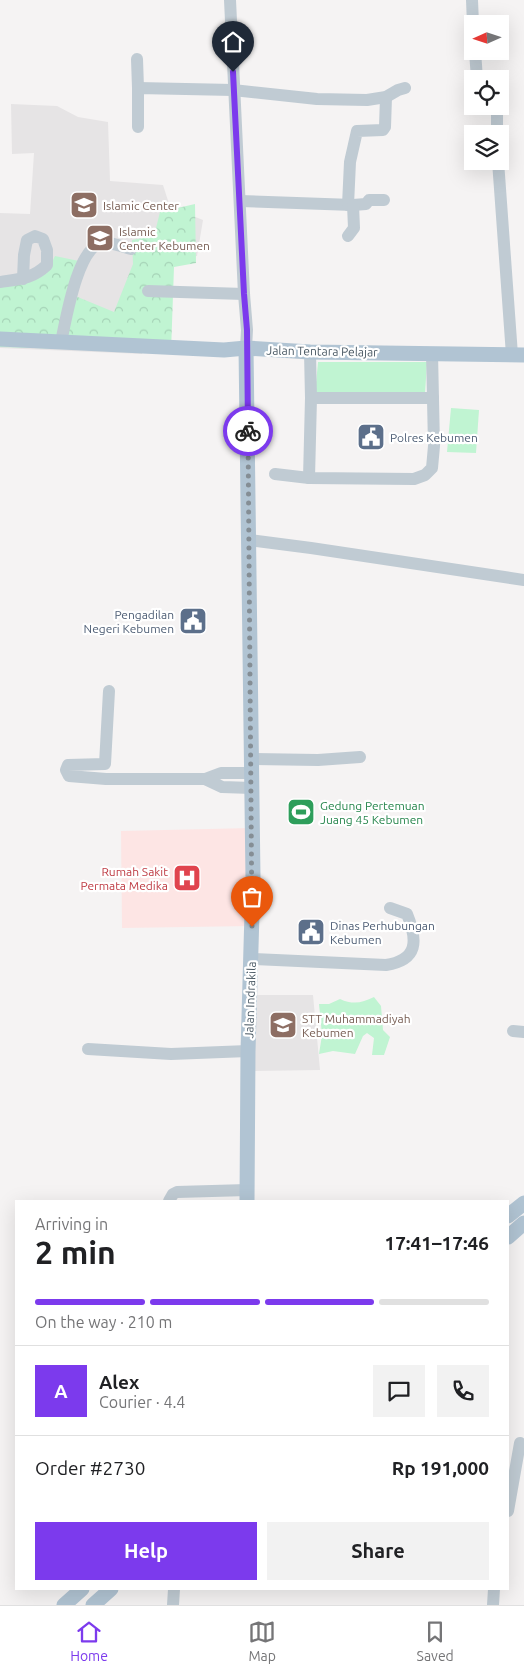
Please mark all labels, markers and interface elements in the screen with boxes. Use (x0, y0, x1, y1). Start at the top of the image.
north arrow (464, 15, 509, 60)
map controls (464, 15, 509, 170)
pin (212, 21, 254, 72)
icon: home (219, 28, 247, 56)
button: locate (464, 70, 509, 115)
button: layers (464, 125, 509, 170)
school or university icon: Islamic Center (69, 190, 99, 220)
place label: Islamic Center (103, 199, 179, 212)
school or university icon: Islamic Center Kebumen (85, 223, 115, 253)
place label: Islamic Center Kebumen (119, 225, 210, 252)
street label: Jalan Tentara Pelajar (266, 344, 378, 358)
courier (223, 406, 273, 456)
icon: bike (234, 417, 262, 445)
public building icon: Polres Kebumen (356, 422, 386, 452)
place label: Polres Kebumen (390, 431, 478, 444)
public building icon: Pengadilan Negeri Kebumen (178, 606, 208, 636)
place label: Pengadilan Negeri Kebumen (84, 608, 174, 635)
sports icon: Gedung Pertemuan Juang 45 Kebumen (286, 797, 316, 827)
place label: Gedung Pertemuan Juang 45 Kebumen (320, 799, 425, 826)
hospital icon: Rumah Sakit Permata Medika (172, 863, 202, 893)
place label: Rumah Sakit Permata Medika (81, 865, 168, 892)
pin (231, 876, 273, 927)
icon: bag (238, 883, 266, 911)
public building icon: Dinas Perhubungan Kebumen (296, 917, 326, 947)
place label: Dinas Perhubungan Kebumen (330, 919, 435, 946)
street label: Jalan Indrakila (242, 961, 258, 1039)
school or university icon: STT Muhammadiyah Kebumen (268, 1010, 298, 1040)
place label: STT Muhammadiyah Kebumen (302, 1012, 411, 1039)
text: Arriving in (35, 1215, 108, 1233)
text: 17:41–17:46 (384, 1232, 489, 1254)
text: 2 min (35, 1234, 116, 1270)
text: On the way · 210 m (35, 1313, 172, 1331)
button: chat (373, 1365, 425, 1417)
button: phone (437, 1365, 489, 1417)
text: Alex (99, 1371, 139, 1393)
text: A (54, 1380, 68, 1402)
text: Courier · 4.4 (99, 1393, 185, 1411)
text: Order #2730 (35, 1457, 145, 1479)
text: Rp 191,000 (392, 1457, 489, 1479)
button: Help (35, 1522, 257, 1580)
button: Share (267, 1522, 489, 1580)
tab: Home (70, 1618, 108, 1664)
tab: Map (248, 1618, 276, 1664)
tab: Saved (417, 1618, 454, 1664)

